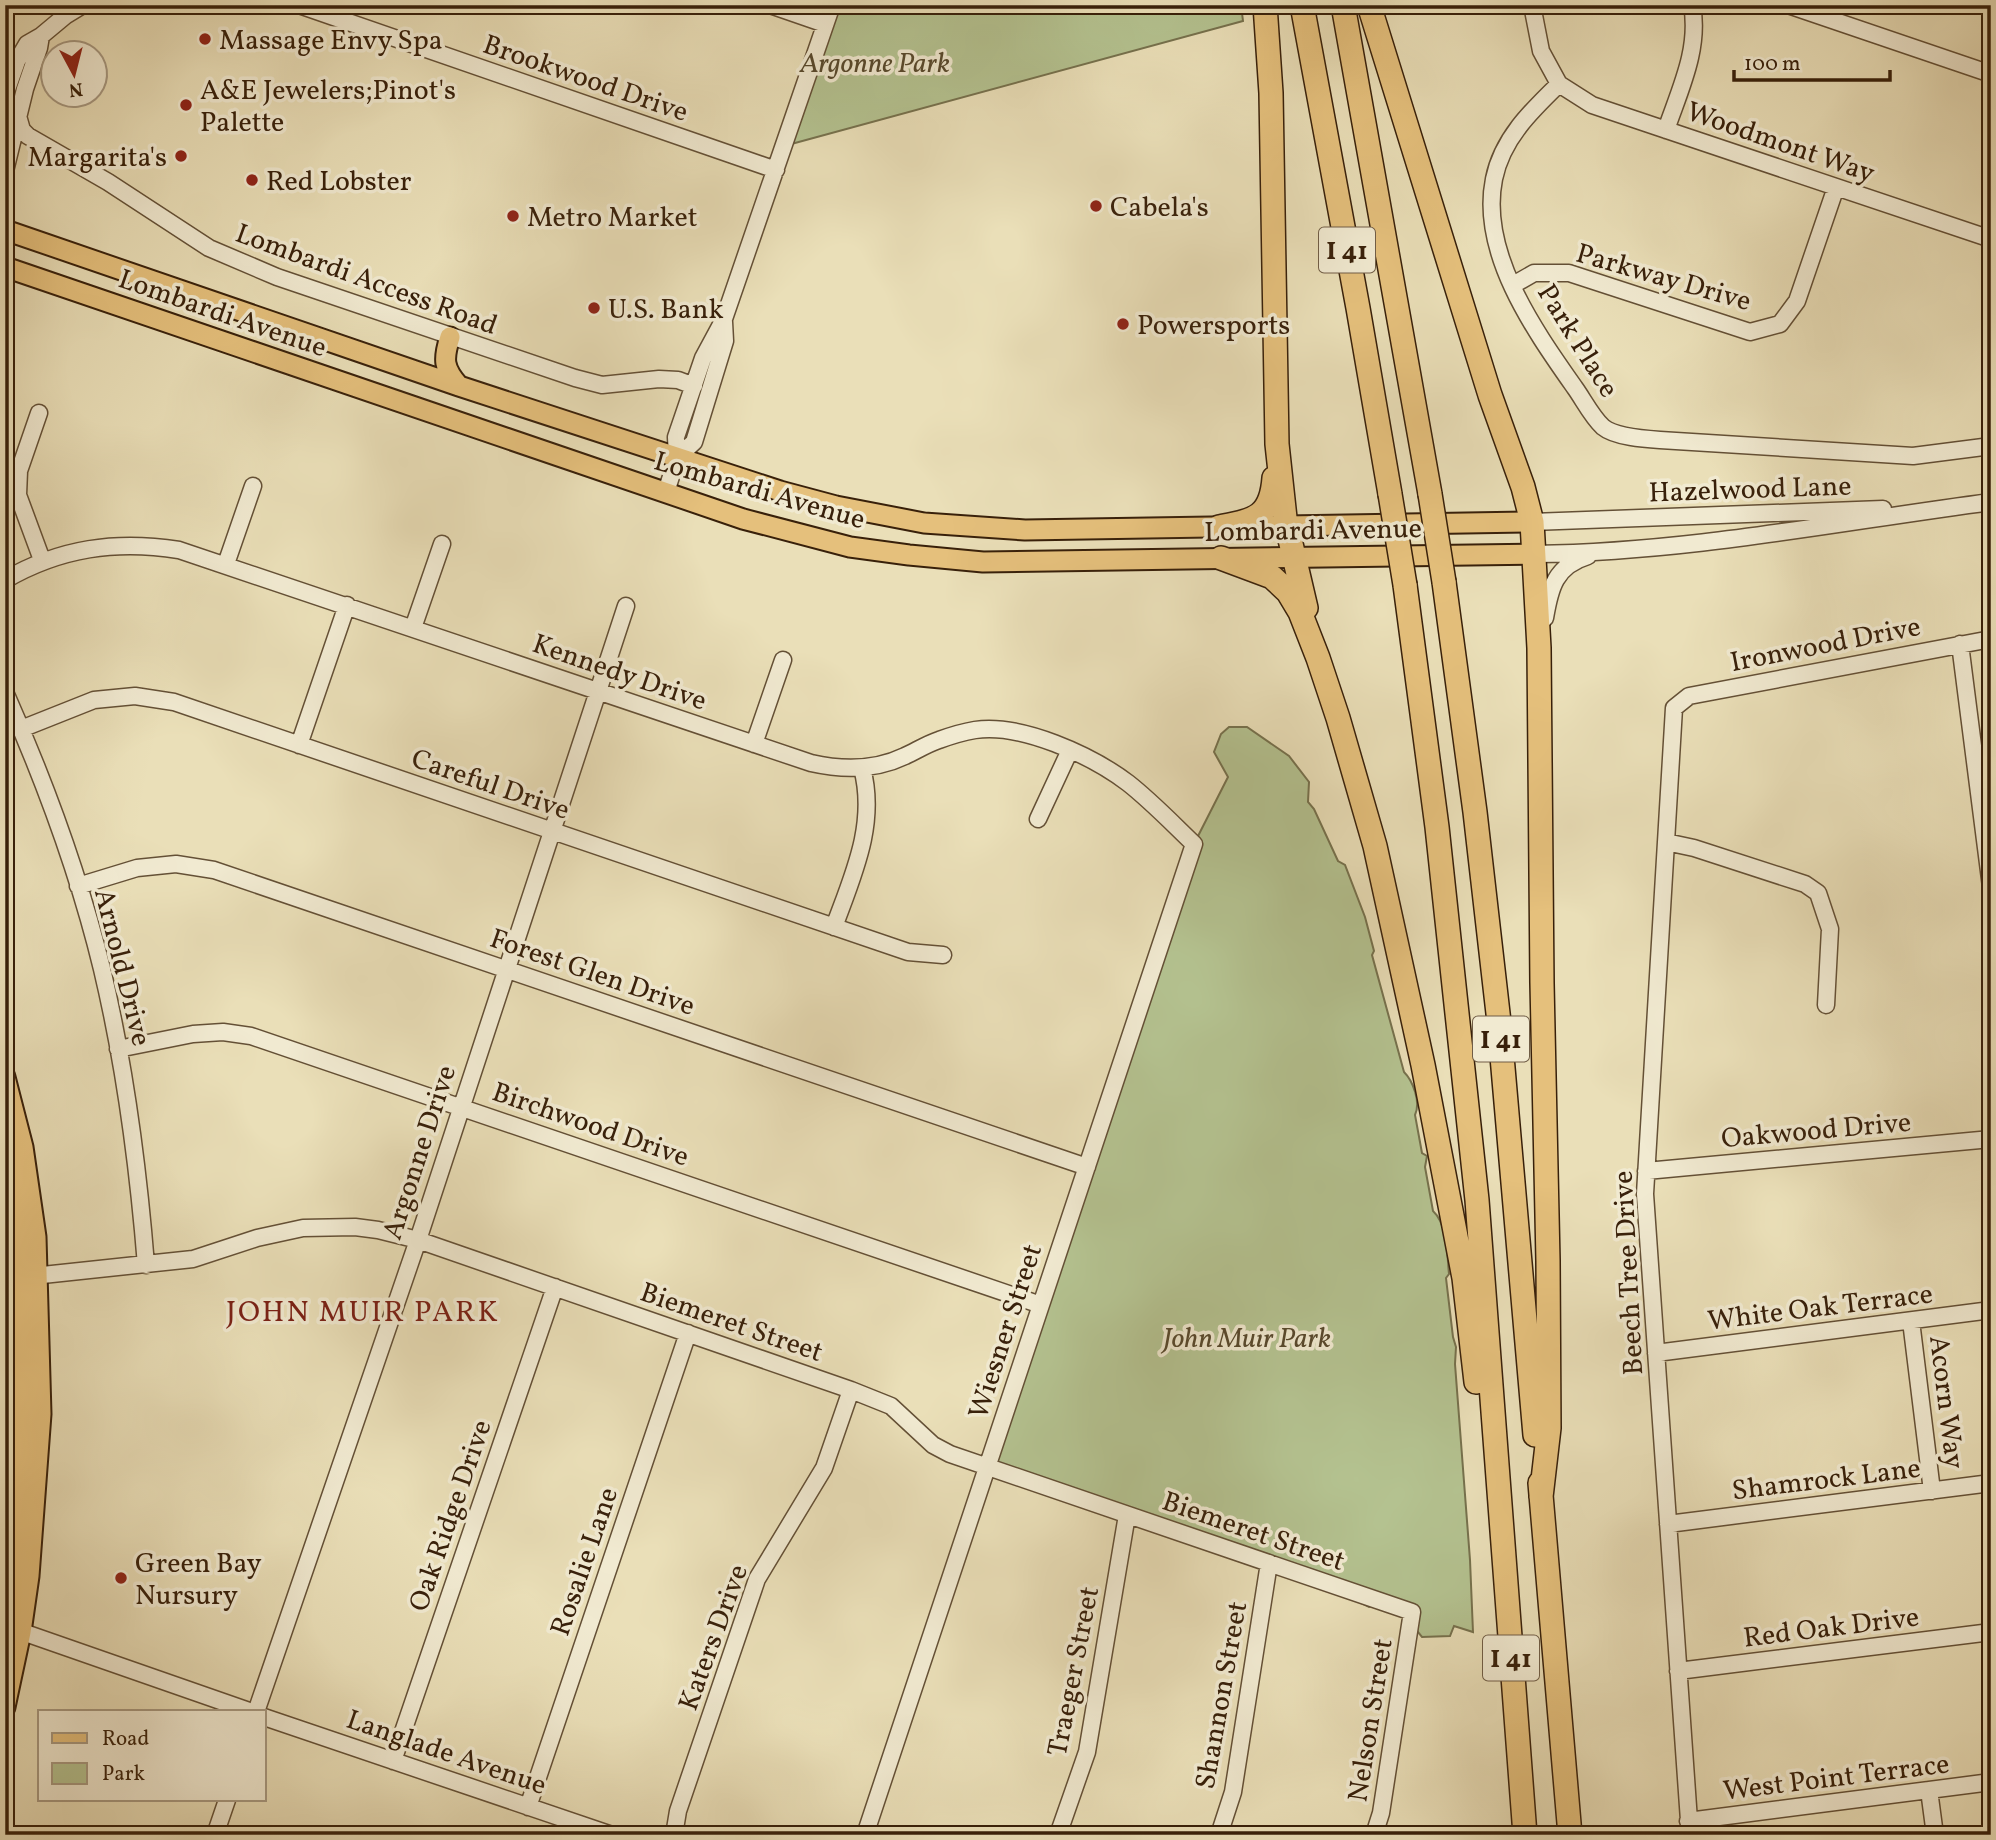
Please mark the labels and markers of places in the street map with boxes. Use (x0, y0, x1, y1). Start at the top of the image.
place label: Massage Envy Spa (219, 22, 443, 61)
marker: Massage Envy Spa (197, 31, 213, 47)
place label: A&E Jewelers;Pinot's Palette (200, 72, 456, 143)
marker: A&E Jewelers;Pinot's Palette (178, 97, 194, 113)
place label: Margarita's (28, 139, 167, 178)
marker: Margarita's (173, 148, 189, 164)
place label: Red Lobster (266, 163, 412, 202)
marker: Red Lobster (244, 172, 260, 188)
place label: Cabela's (1110, 189, 1209, 228)
marker: Cabela's (1088, 198, 1104, 214)
place label: Metro Market (527, 199, 698, 238)
marker: Metro Market (505, 208, 521, 224)
place label: U.S. Bank (608, 291, 724, 330)
marker: U.S. Bank (586, 300, 602, 316)
place label: Powersports (1137, 307, 1290, 346)
marker: Powersports (1115, 316, 1131, 332)
place label: Green Bay Nursury (135, 1545, 262, 1616)
marker: Green Bay Nursury (113, 1570, 129, 1586)

